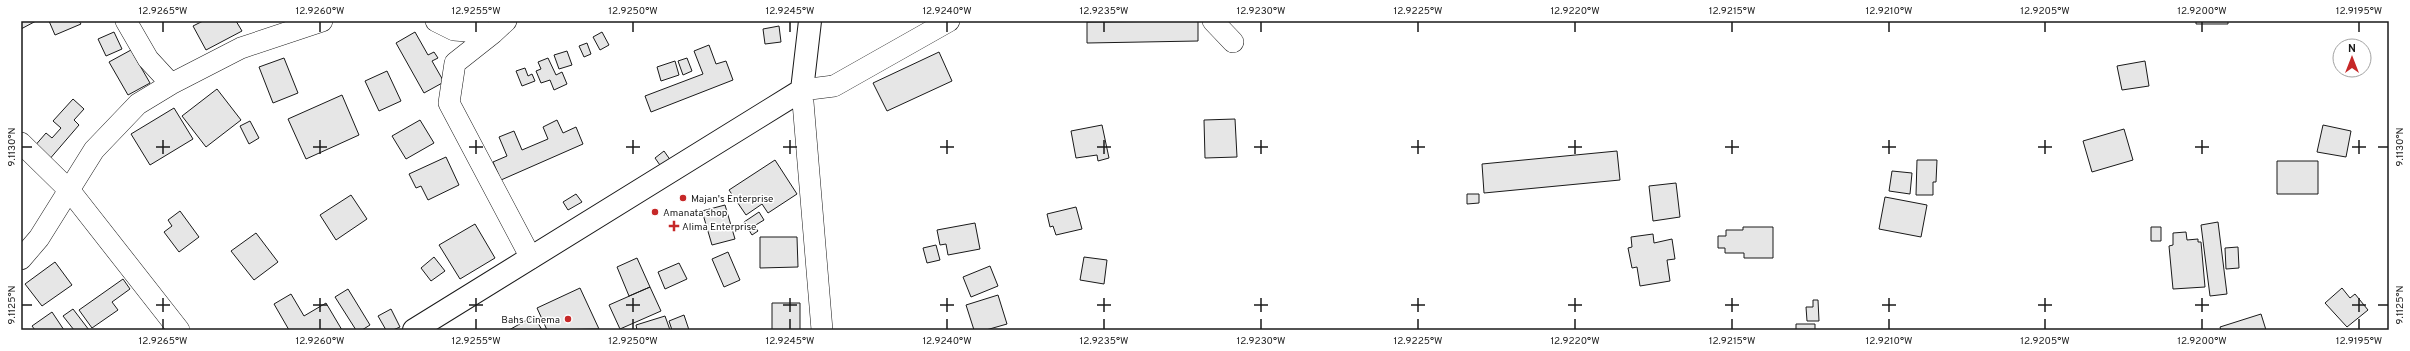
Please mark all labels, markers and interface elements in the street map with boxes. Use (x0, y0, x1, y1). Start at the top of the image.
text: 12.9265°W (139, 5, 187, 18)
text: 12.9260°W (295, 5, 345, 18)
text: 12.9255°W (451, 5, 501, 18)
text: 12.9250°W (608, 5, 658, 18)
text: 12.9245°W (765, 5, 815, 18)
text: 12.9240°W (922, 5, 972, 18)
text: 12.9235°W (1080, 5, 1128, 18)
text: 12.9230°W (1236, 5, 1286, 18)
text: 12.9225°W (1393, 5, 1443, 18)
text: 12.9220°W (1550, 5, 1600, 18)
text: 12.9215°W (1709, 5, 1755, 18)
text: 12.9210°W (1866, 5, 1912, 18)
text: 12.9205°W (2020, 5, 2070, 18)
text: 12.9200°W (2177, 5, 2227, 18)
text: 12.9195°W (2336, 5, 2382, 18)
north arrow (2332, 38, 2372, 78)
text: N (2348, 42, 2356, 56)
text: 9.1130°N (6, 127, 19, 167)
text: 9.1130°N (2394, 127, 2407, 167)
marker: Majan's Enterprise (678, 193, 688, 203)
place label: Majan's Enterprise (691, 193, 773, 206)
marker: Amanata shop (650, 207, 660, 217)
place label: Amanata shop (663, 207, 728, 220)
marker: Alima Enterprise (669, 221, 679, 231)
place label: Alima Enterprise (682, 221, 756, 234)
text: 9.1125°N (6, 285, 19, 325)
text: 9.1125°N (2394, 285, 2407, 325)
place label: Bahs Cinema (501, 314, 560, 327)
marker: Bahs Cinema (563, 314, 573, 324)
text: 12.9265°W (139, 335, 187, 348)
text: 12.9260°W (295, 335, 345, 348)
text: 12.9255°W (451, 335, 501, 348)
text: 12.9250°W (608, 335, 658, 348)
text: 12.9245°W (765, 335, 815, 348)
text: 12.9240°W (922, 335, 972, 348)
text: 12.9235°W (1080, 335, 1128, 348)
text: 12.9230°W (1236, 335, 1286, 348)
text: 12.9225°W (1393, 335, 1443, 348)
text: 12.9220°W (1550, 335, 1600, 348)
text: 12.9215°W (1709, 335, 1755, 348)
text: 12.9210°W (1866, 335, 1912, 348)
text: 12.9205°W (2020, 335, 2070, 348)
text: 12.9200°W (2177, 335, 2227, 348)
text: 12.9195°W (2336, 335, 2382, 348)

